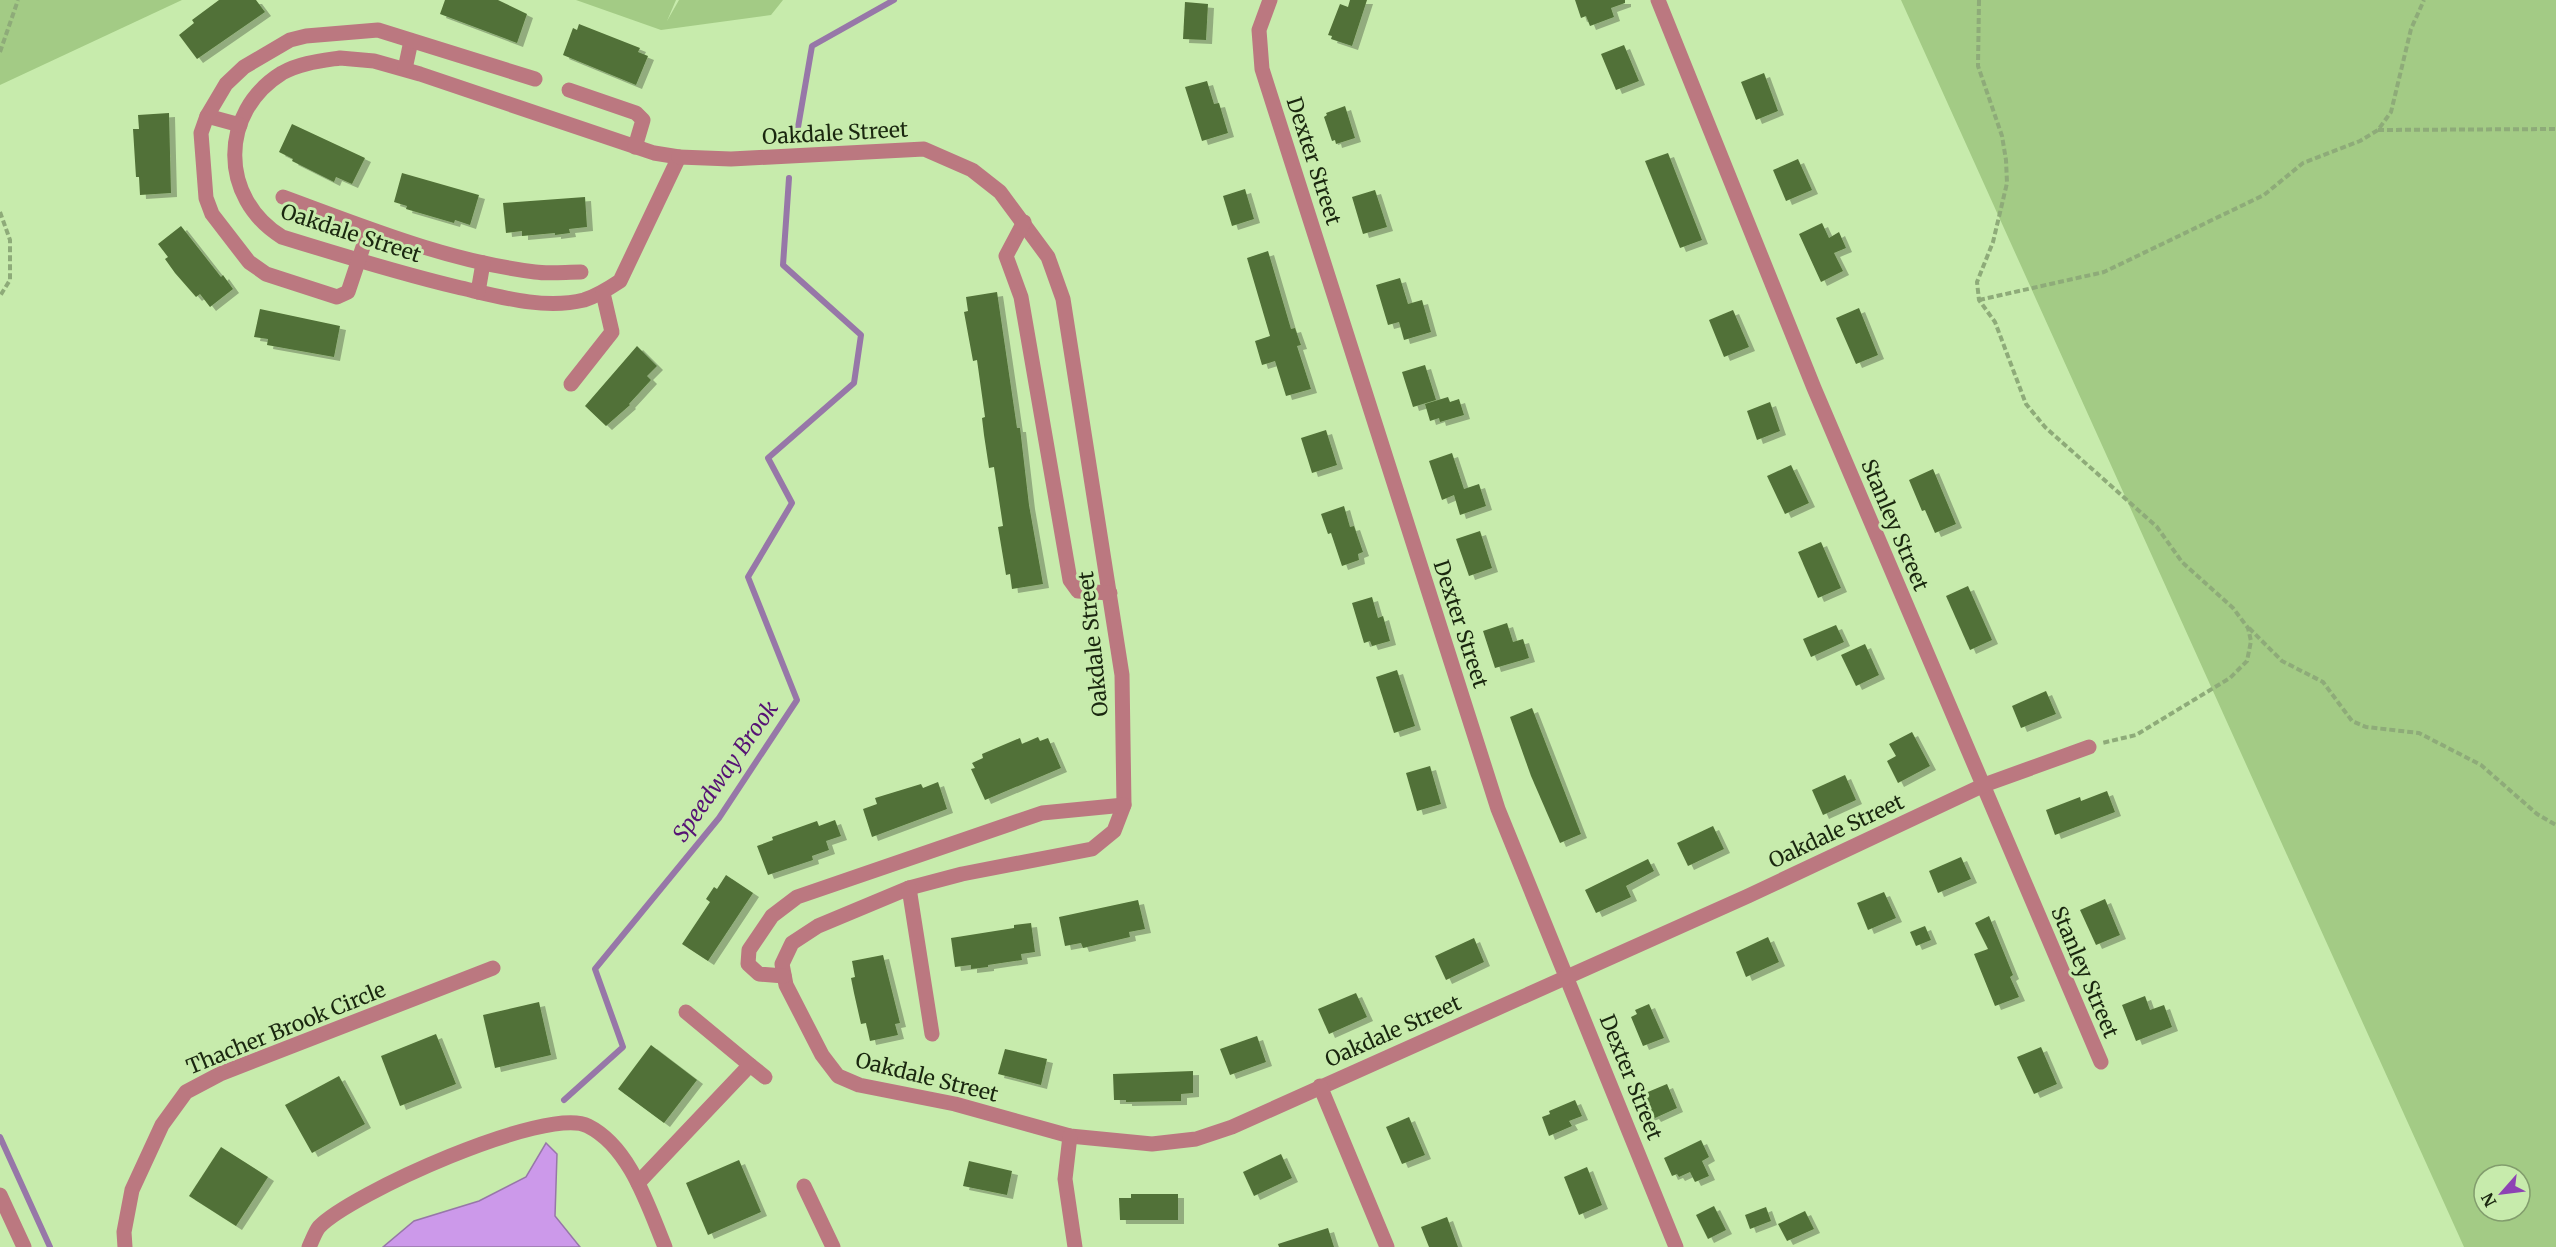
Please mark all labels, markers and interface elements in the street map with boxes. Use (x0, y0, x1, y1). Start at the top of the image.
street label: Dexter Street (1281, 94, 1347, 228)
street label: Oakdale Street (761, 116, 909, 150)
street label: Oakdale Street (277, 198, 425, 268)
street label: Stanley Street (1855, 455, 1935, 595)
street label: Dexter Street (1428, 557, 1494, 691)
street label: Oakdale Street (1072, 570, 1114, 718)
water label: Speedway Brook (666, 695, 784, 847)
street label: Oakdale Street (1764, 788, 1908, 874)
street label: Stanley Street (2045, 902, 2125, 1042)
street label: Thacher Brook Circle (182, 976, 390, 1080)
street label: Oakdale Street (1321, 989, 1465, 1073)
street label: Dexter Street (1594, 1010, 1668, 1144)
street label: Oakdale Street (853, 1046, 1001, 1108)
north arrow (2472, 1163, 2532, 1223)
text: N (2477, 1189, 2501, 1210)

